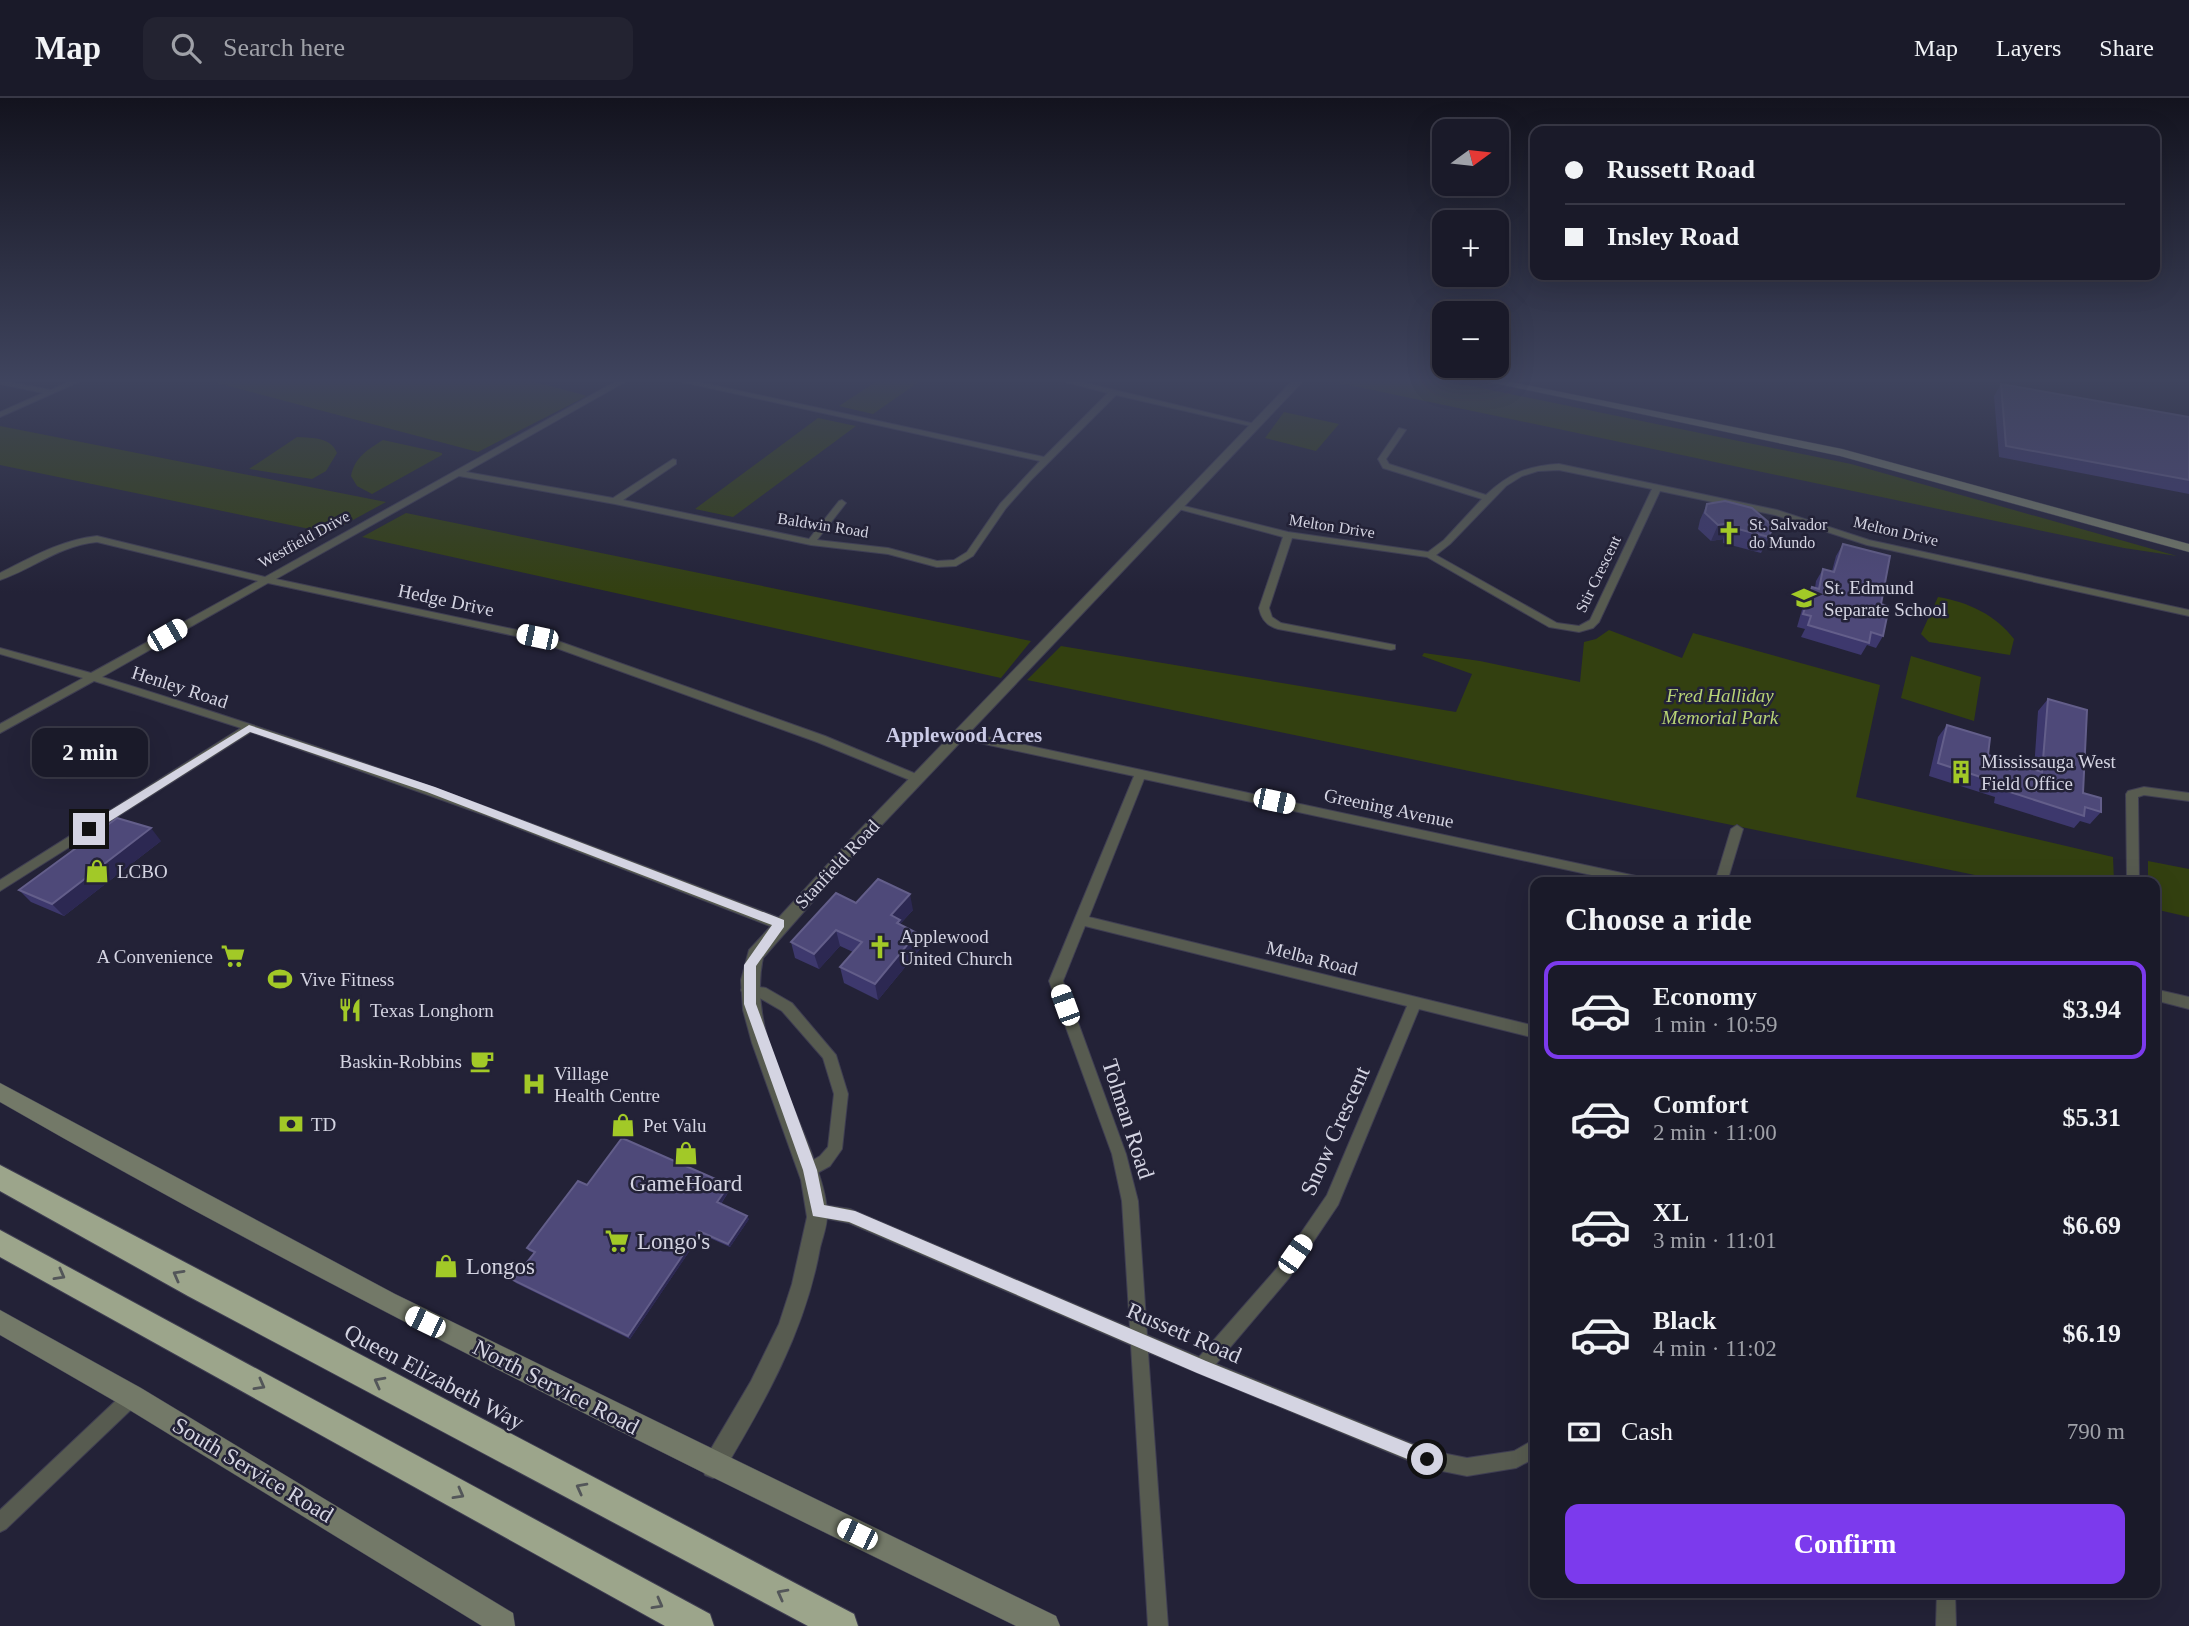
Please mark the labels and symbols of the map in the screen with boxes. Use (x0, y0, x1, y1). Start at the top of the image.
north arrow (1432, 119, 1508, 196)
street label: Westfield Drive (256, 507, 352, 571)
street label: Baldwin Road (776, 509, 870, 541)
street label: Melton Drive (1288, 511, 1376, 541)
street label: Melton Drive (1852, 513, 1940, 549)
place label: St. Salvador do Mundo (1749, 516, 1828, 551)
church icon: St. Salvador do Mundo (1715, 519, 1743, 547)
street label: Stir Crescent (1572, 532, 1624, 615)
place label: St. Edmund Separate School (1824, 577, 1947, 620)
street label: Hedge Drive (396, 580, 496, 620)
school or university icon: St. Edmund Separate School (1790, 584, 1818, 612)
car (144, 615, 191, 655)
car (515, 622, 560, 652)
street label: Henley Road (129, 662, 231, 713)
park label: Fred Halliday Memorial Park (1661, 685, 1779, 728)
district label: Applewood Acres (886, 723, 1042, 747)
callout: 2 min (31, 728, 147, 776)
place label: Mississauga West Field Office (1981, 751, 2117, 794)
building icon: Mississauga West Field Office (1947, 758, 1975, 786)
street label: Greening Avenue (1322, 784, 1456, 832)
car (1252, 786, 1297, 816)
route end (73, 813, 105, 845)
street label: Stanfield Road (791, 815, 884, 913)
shop icon: LCBO (83, 857, 111, 885)
place label: LCBO (117, 861, 168, 882)
place label: Applewood United Church (900, 926, 1013, 969)
church icon: Applewood United Church (866, 933, 894, 961)
street label: Melba Road (1264, 937, 1360, 980)
supermarket icon: A Convenience (219, 942, 247, 970)
place label: A Convenience (96, 946, 213, 967)
sports icon: Vive Fitness (266, 965, 294, 993)
place label: Vive Fitness (300, 969, 394, 990)
car (1048, 982, 1083, 1028)
restaurant icon: Texas Longhorn (336, 996, 364, 1024)
place label: Texas Longhorn (370, 1000, 494, 1021)
cafe icon: Baskin-Robbins (468, 1047, 496, 1075)
place label: Baskin-Robbins (340, 1051, 462, 1072)
street label: Tolman Road (1097, 1056, 1159, 1182)
street label: Snow Crescent (1295, 1062, 1375, 1199)
place label: Village Health Centre (554, 1063, 660, 1106)
hospital icon: Village Health Centre (520, 1070, 548, 1098)
bank icon: TD (277, 1110, 305, 1138)
shop icon: Pet Valu (609, 1111, 637, 1139)
place label: TD (311, 1114, 336, 1135)
place label: Pet Valu (643, 1115, 707, 1136)
shop icon: GameHoard (672, 1139, 700, 1167)
place label: GameHoard (630, 1171, 743, 1196)
supermarket icon: Longo's (603, 1227, 631, 1255)
place label: Longo's (637, 1229, 710, 1254)
car (1275, 1231, 1316, 1277)
shop icon: Longos (432, 1252, 460, 1280)
place label: Longos (466, 1254, 535, 1279)
one-way arrow (53, 1267, 65, 1281)
one-way arrow (173, 1270, 186, 1283)
street label: Russett Road (1123, 1298, 1246, 1369)
car (402, 1303, 449, 1341)
street label: Queen Elizabeth Way (340, 1319, 528, 1435)
street label: North Service Road (469, 1334, 643, 1440)
one-way arrow (252, 1377, 265, 1390)
one-way arrow (374, 1377, 387, 1390)
street label: South Service Road (168, 1412, 338, 1528)
route start (1411, 1443, 1443, 1475)
one-way arrow (575, 1483, 588, 1496)
one-way arrow (452, 1486, 464, 1500)
car (834, 1515, 881, 1553)
one-way arrow (777, 1589, 789, 1602)
one-way arrow (651, 1596, 663, 1609)

